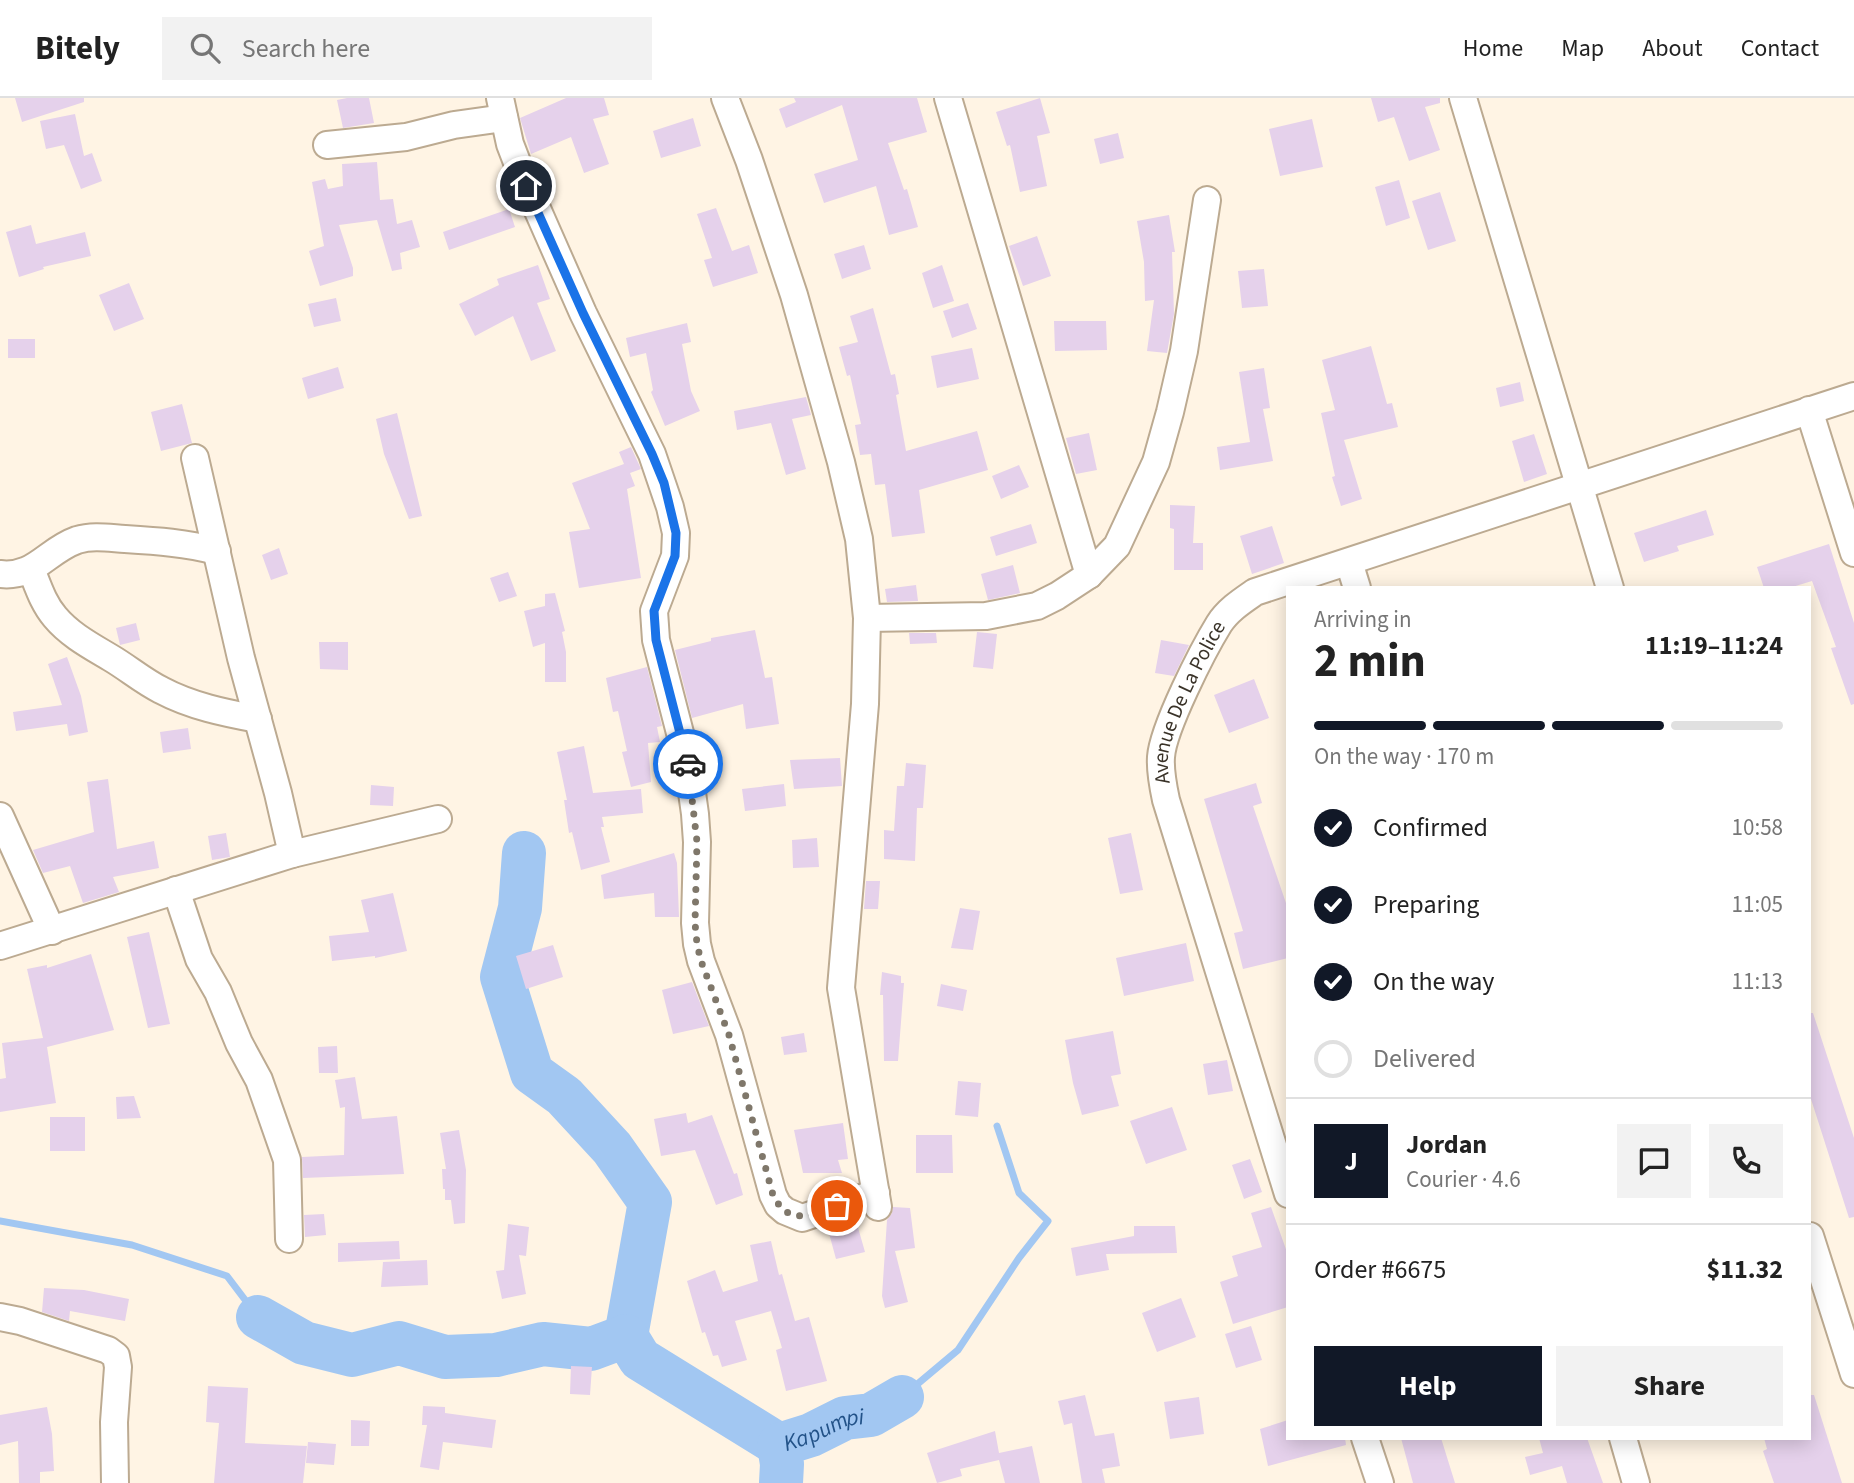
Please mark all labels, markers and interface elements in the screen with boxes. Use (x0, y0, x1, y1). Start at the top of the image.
search box (162, 17, 652, 80)
text: Bitely (35, 25, 120, 72)
icon: search (186, 29, 224, 67)
text: Search here (242, 30, 370, 67)
text: Home (1463, 31, 1523, 66)
text: Map (1561, 31, 1604, 66)
text: About (1642, 31, 1703, 66)
text: Contact (1741, 31, 1819, 66)
pin (496, 156, 556, 216)
icon: home (507, 167, 545, 205)
text: Arriving in (1314, 603, 1412, 636)
street label: Avenue De La Police (1146, 615, 1233, 786)
text: 11:19–11:24 (1645, 627, 1783, 664)
text: 2 min (1314, 629, 1426, 694)
courier (653, 729, 723, 799)
text: On the way · 170 m (1314, 740, 1494, 773)
icon: car (669, 745, 707, 783)
icon: check (1314, 809, 1352, 847)
text: Confirmed (1373, 809, 1488, 846)
text: 10:58 (1732, 811, 1783, 844)
icon: check (1314, 886, 1352, 924)
text: Preparing (1373, 886, 1479, 923)
text: 11:05 (1732, 888, 1783, 921)
icon: check (1314, 963, 1352, 1001)
text: On the way (1373, 963, 1494, 1000)
text: 11:13 (1732, 965, 1783, 998)
text: Delivered (1373, 1040, 1476, 1077)
button: chat (1617, 1124, 1691, 1198)
button: phone (1709, 1124, 1783, 1198)
text: Jordan (1406, 1126, 1487, 1163)
text: J (1344, 1143, 1358, 1180)
text: Courier · 4.6 (1406, 1163, 1521, 1196)
pin (807, 1176, 867, 1236)
icon: bag (818, 1187, 856, 1225)
text: Order #6675 (1314, 1251, 1446, 1288)
text: $11.32 (1707, 1251, 1783, 1288)
button: Help (1314, 1346, 1542, 1426)
button: Share (1556, 1346, 1783, 1426)
water label: Kapumpi (779, 1400, 866, 1460)

